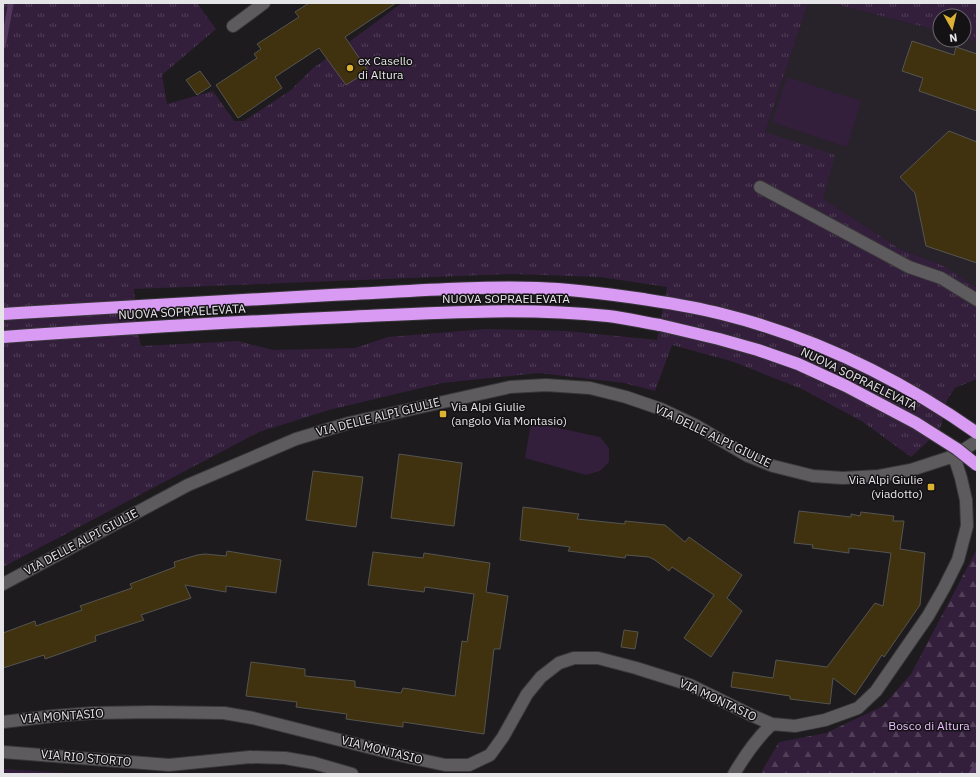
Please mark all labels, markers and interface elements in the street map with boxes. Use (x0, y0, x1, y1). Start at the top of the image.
north arrow (932, 8, 972, 48)
text: N (948, 30, 958, 45)
place label: ex Casello di Altura (358, 53, 413, 82)
marker: ex Casello di Altura (345, 63, 355, 73)
street label: NUOVA SOPRAELEVATA (442, 291, 570, 306)
street label: NUOVA SOPRAELEVATA (118, 301, 246, 322)
street label: NUOVA SOPRAELEVATA (798, 344, 920, 413)
street label: VIA DELLE ALPI GIULIE (314, 394, 441, 439)
place label: Via Alpi Giulie (angolo Via Montasio) (451, 399, 567, 428)
street label: VIA DELLE ALPI GIULIE (653, 401, 774, 470)
marker: Via Alpi Giulie (angolo Via Montasio) (438, 409, 448, 419)
place label: Via Alpi Giulie (viadotto) (849, 472, 923, 501)
marker: Via Alpi Giulie (viadotto) (926, 482, 936, 492)
street label: VIA DELLE ALPI GIULIE (21, 505, 140, 578)
street label: VIA MONTASIO (677, 675, 759, 724)
street label: VIA MONTASIO (20, 705, 104, 726)
park label: Bosco di Altura (888, 718, 970, 733)
street label: VIA MONTASIO (340, 732, 424, 767)
street label: VIA RIO STORTO (40, 746, 132, 769)

